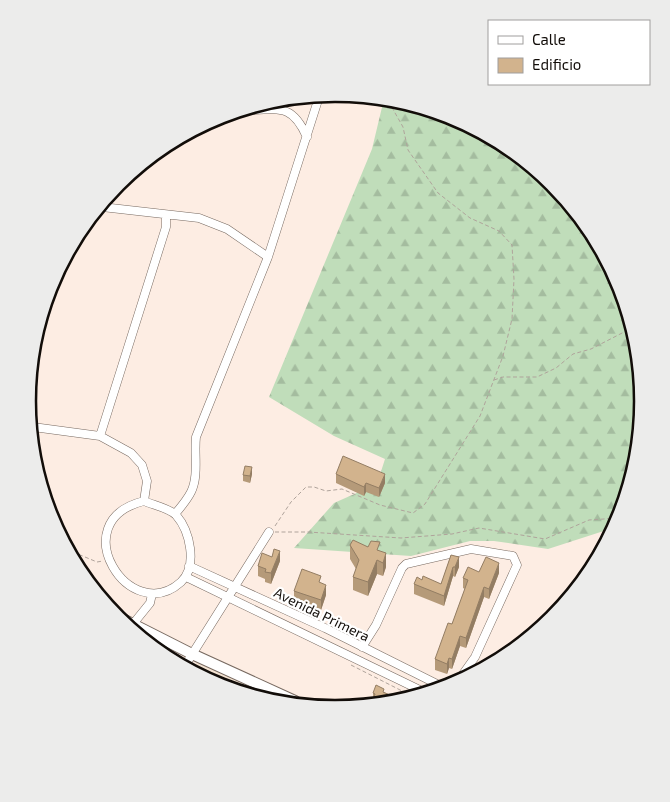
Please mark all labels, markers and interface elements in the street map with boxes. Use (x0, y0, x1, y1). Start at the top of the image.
legend (488, 20, 650, 85)
text: Calle (532, 30, 566, 48)
text: Edificio (532, 55, 581, 73)
street label: Avenida Primera (271, 584, 373, 644)

